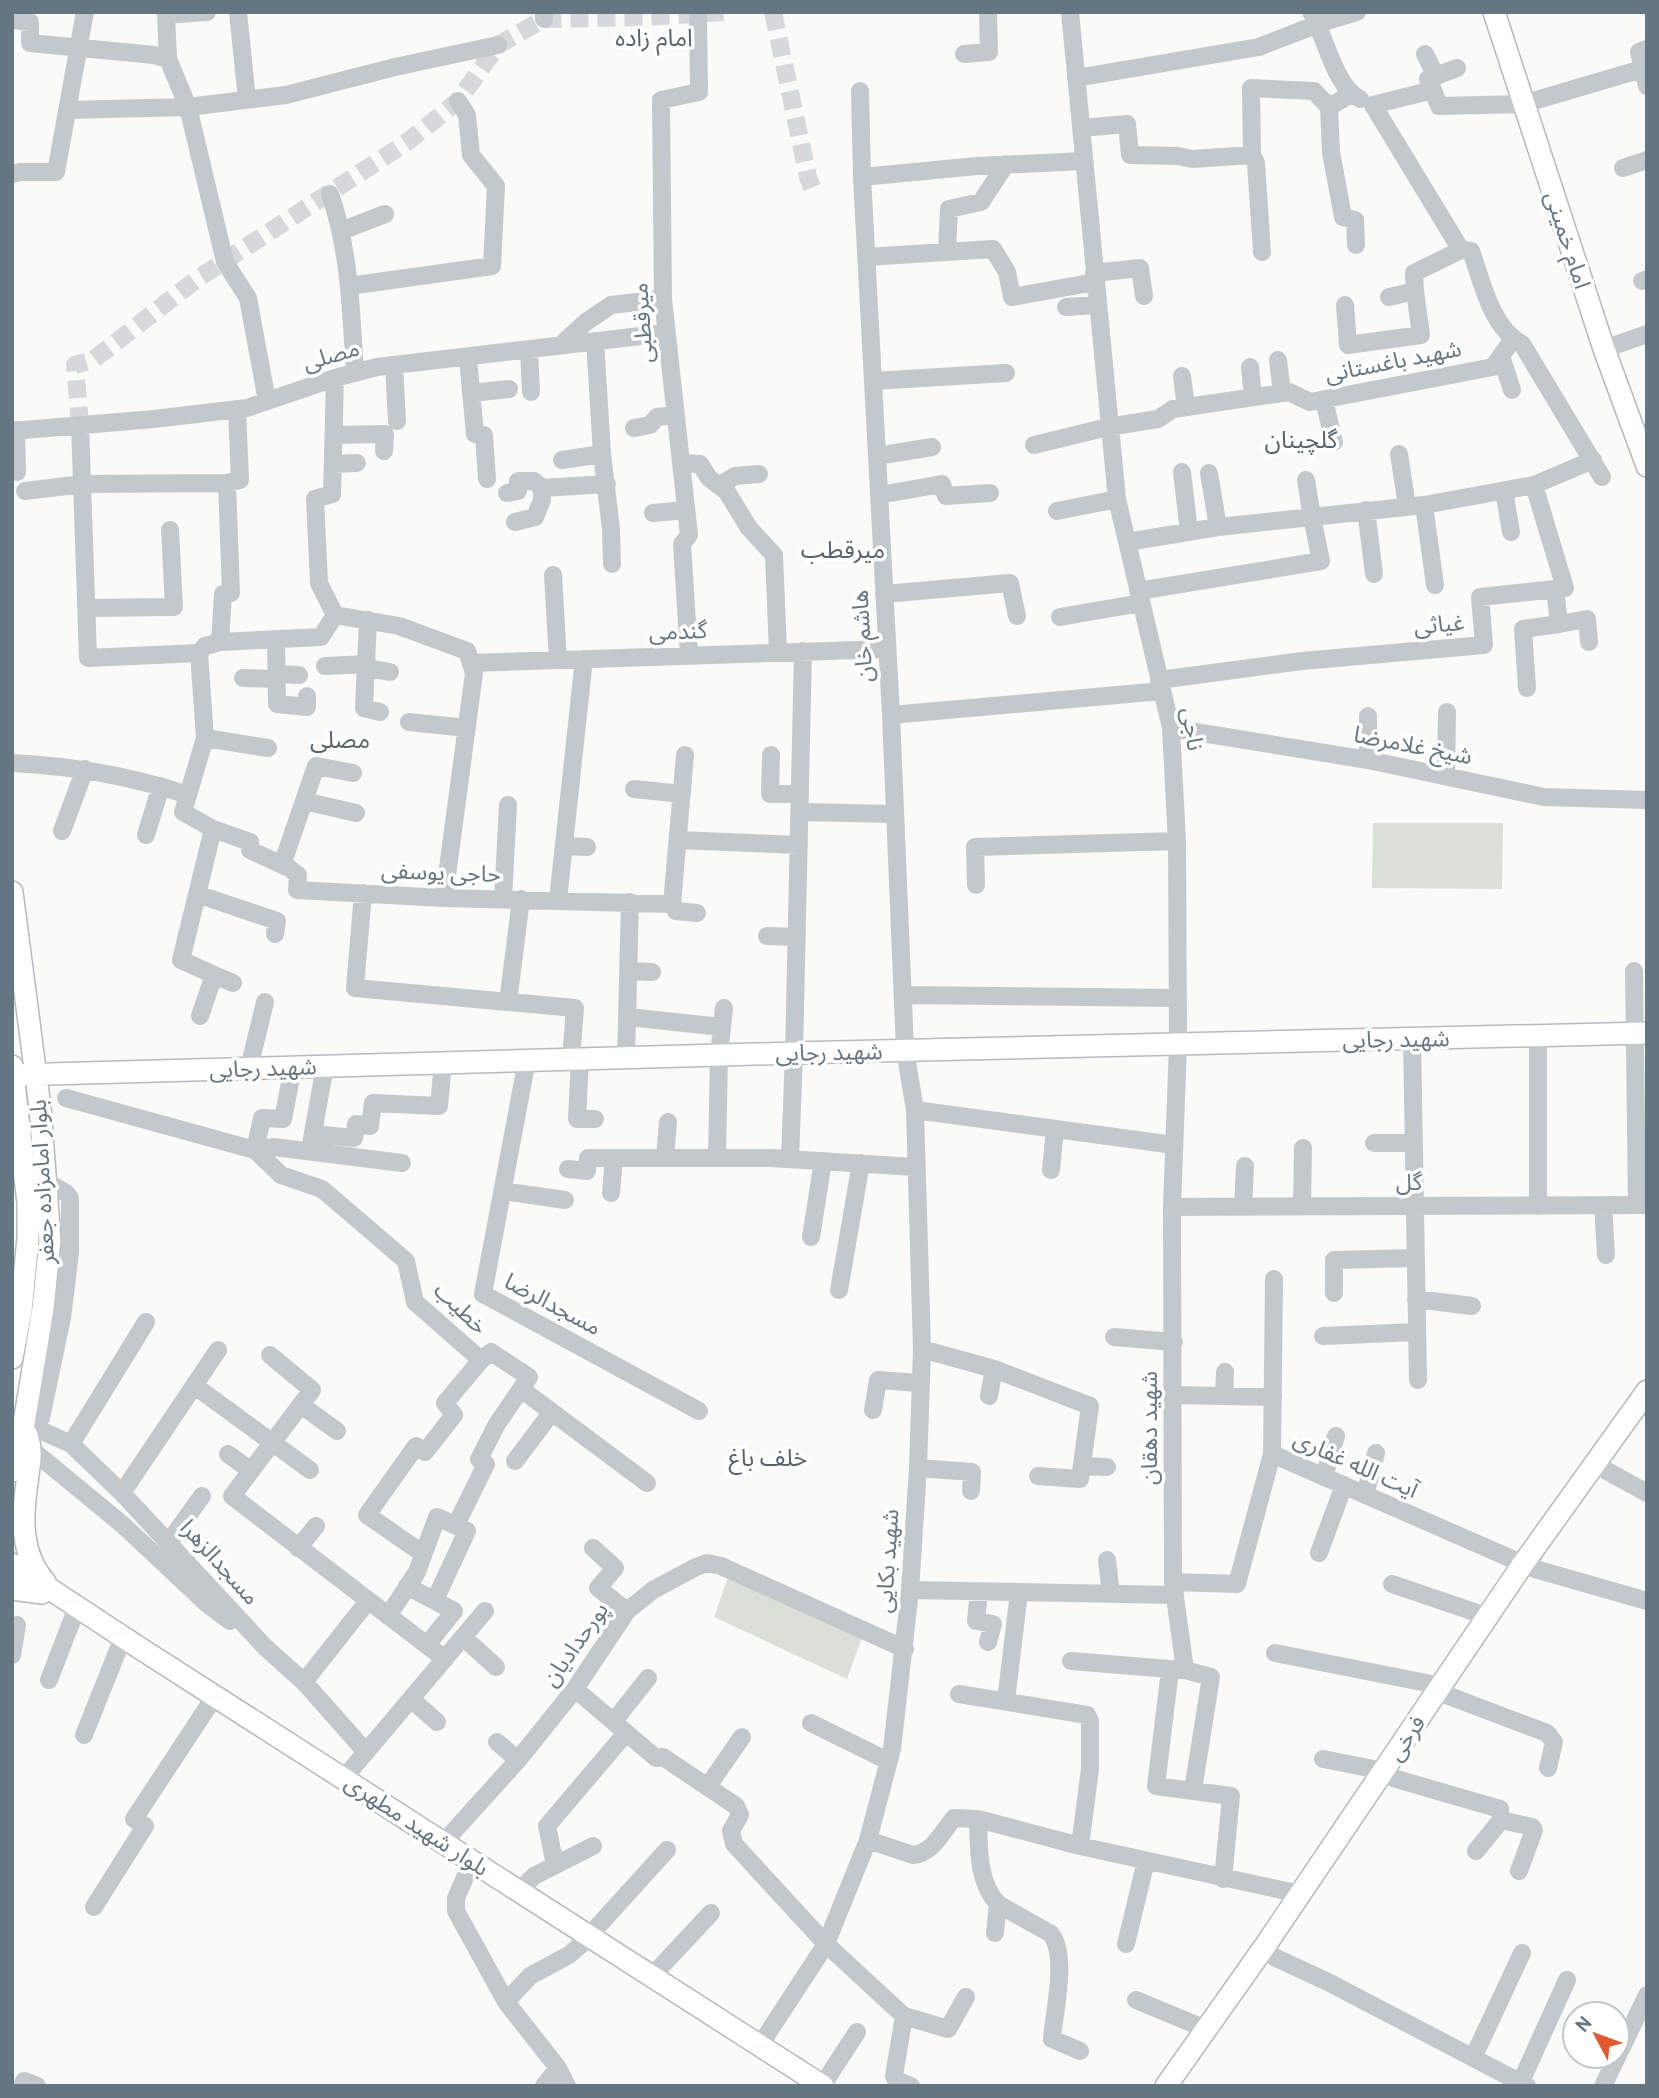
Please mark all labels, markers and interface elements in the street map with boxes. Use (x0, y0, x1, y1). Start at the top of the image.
district label: امام زاده (615, 25, 693, 56)
street label: امام خمینی (1535, 188, 1595, 294)
street label: میرقطبی (627, 282, 662, 364)
street label: مصلی (300, 336, 363, 379)
street label: شهید باغستانی (1323, 336, 1464, 391)
district label: گلچینان (1265, 427, 1339, 457)
district label: میرقطب (801, 537, 885, 567)
street label: هاشم خان (848, 589, 881, 683)
street label: غیاثی (1413, 610, 1466, 643)
street label: گندمی (648, 618, 708, 649)
street label: ناجی (1173, 706, 1208, 753)
street label: شیخ غلامرضا (1351, 722, 1474, 773)
district label: مصلی (310, 727, 370, 757)
street label: حاجی یوسفی (380, 858, 501, 891)
street label: شهید رجایی (1342, 1026, 1450, 1057)
street label: شهید رجایی (775, 1039, 883, 1070)
street label: شهید رجایی (209, 1054, 317, 1087)
street label: بلوار امامزاده جعفر (26, 1099, 63, 1266)
street label: گل (1396, 1170, 1423, 1199)
street label: مسجدالرضا (498, 1269, 605, 1344)
street label: خطیب (426, 1277, 492, 1342)
street label: شهید دهقان (1137, 1371, 1166, 1485)
street label: آیت الله غفاری (1288, 1426, 1423, 1507)
district label: خلف باغ (729, 1445, 807, 1475)
street label: شهید بکایی (871, 1508, 908, 1614)
street label: مسجدالزهرا (172, 1515, 264, 1613)
street label: پورحدادیان (537, 1597, 617, 1693)
street label: فرخی (1382, 1711, 1434, 1768)
street label: بلوار شهید مطهری (338, 1770, 493, 1884)
north arrow (1561, 2000, 1631, 2070)
text: N (1571, 2012, 1598, 2038)

